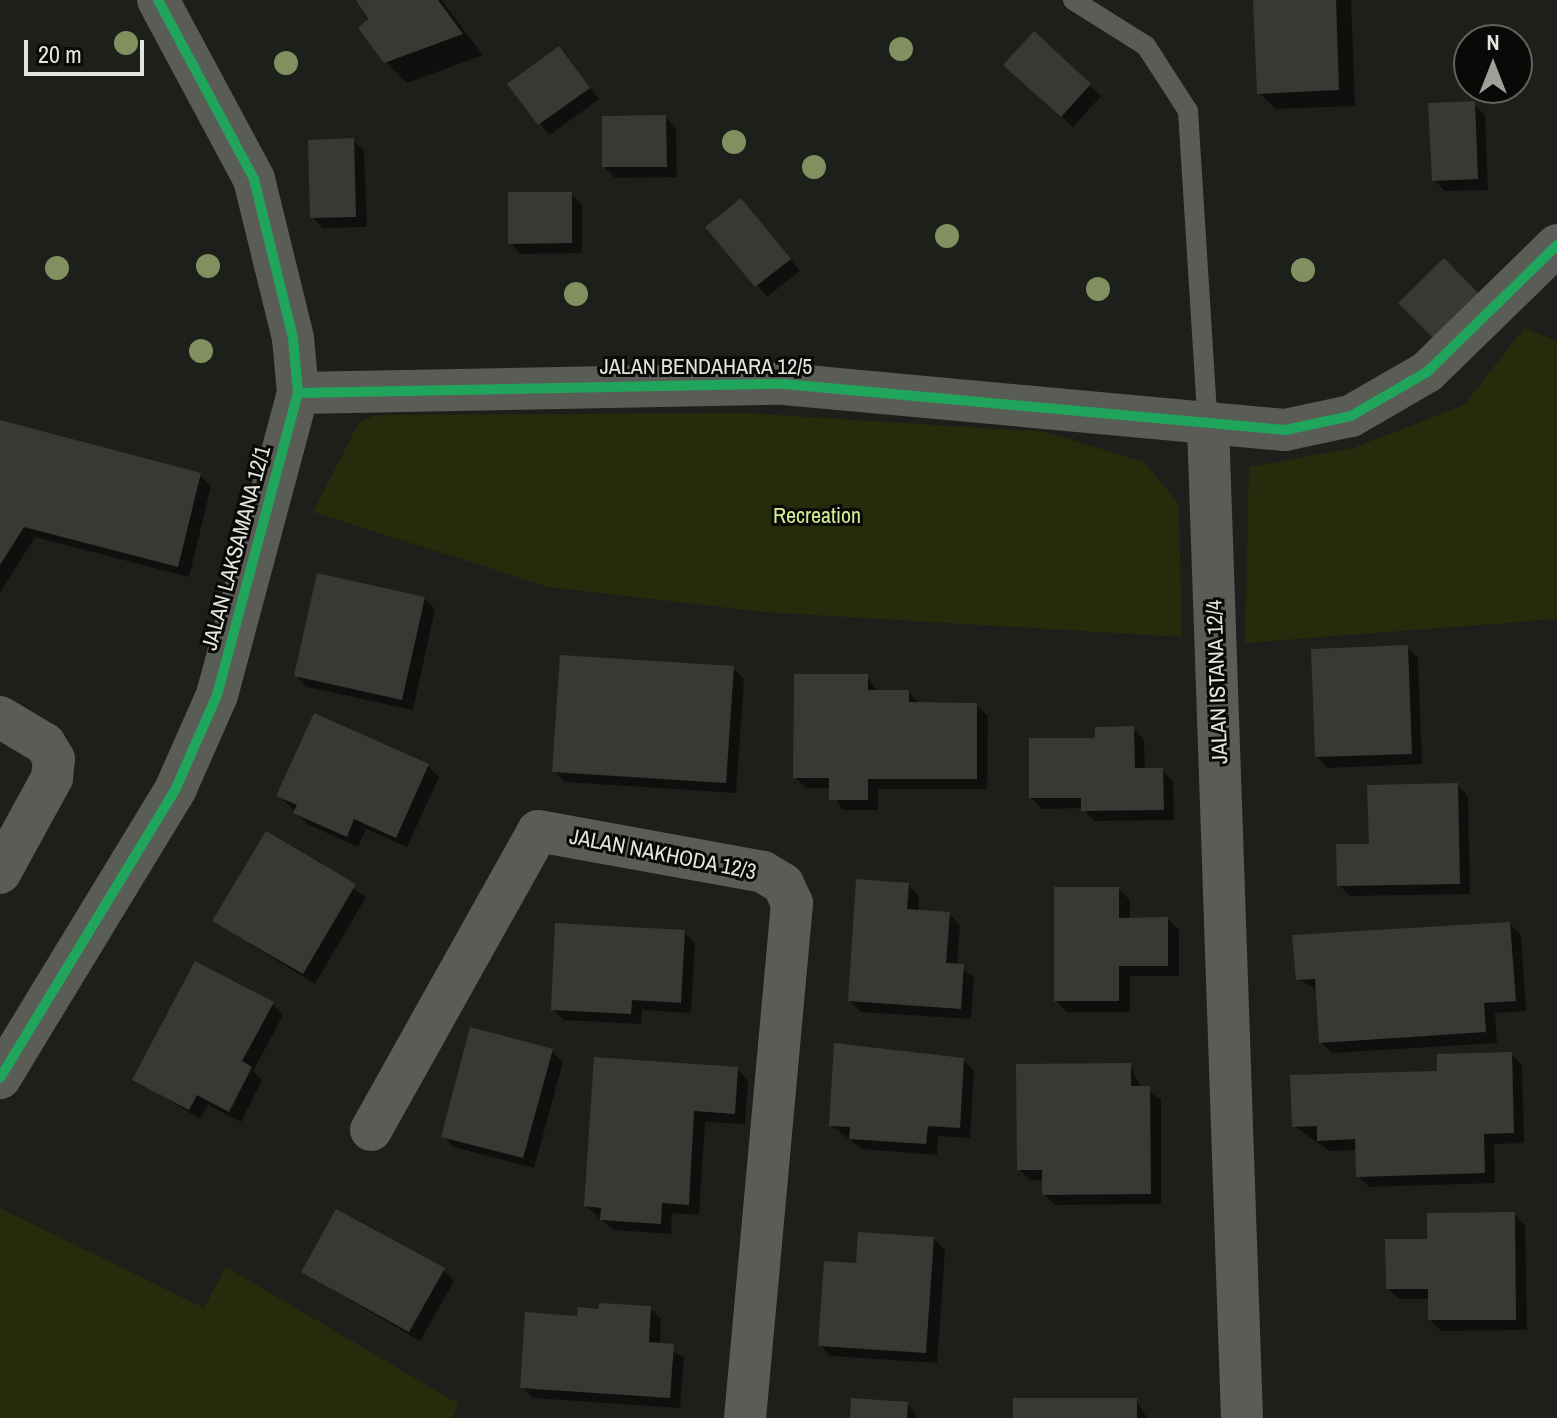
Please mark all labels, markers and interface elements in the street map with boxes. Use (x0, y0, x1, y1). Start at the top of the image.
scale bar (28, 24, 148, 74)
north arrow (1453, 24, 1533, 104)
text: N (1486, 27, 1500, 57)
text: 20 m (38, 38, 82, 70)
street label: JALAN BENDAHARA 12/5 (599, 354, 813, 380)
street label: JALAN LAKSAMANA 12/1 (196, 442, 276, 654)
park label: Recreation (773, 503, 861, 529)
street label: JALAN ISTANA 12/4 (1201, 599, 1233, 765)
street label: JALAN NAKHODA 12/3 (567, 823, 759, 885)

